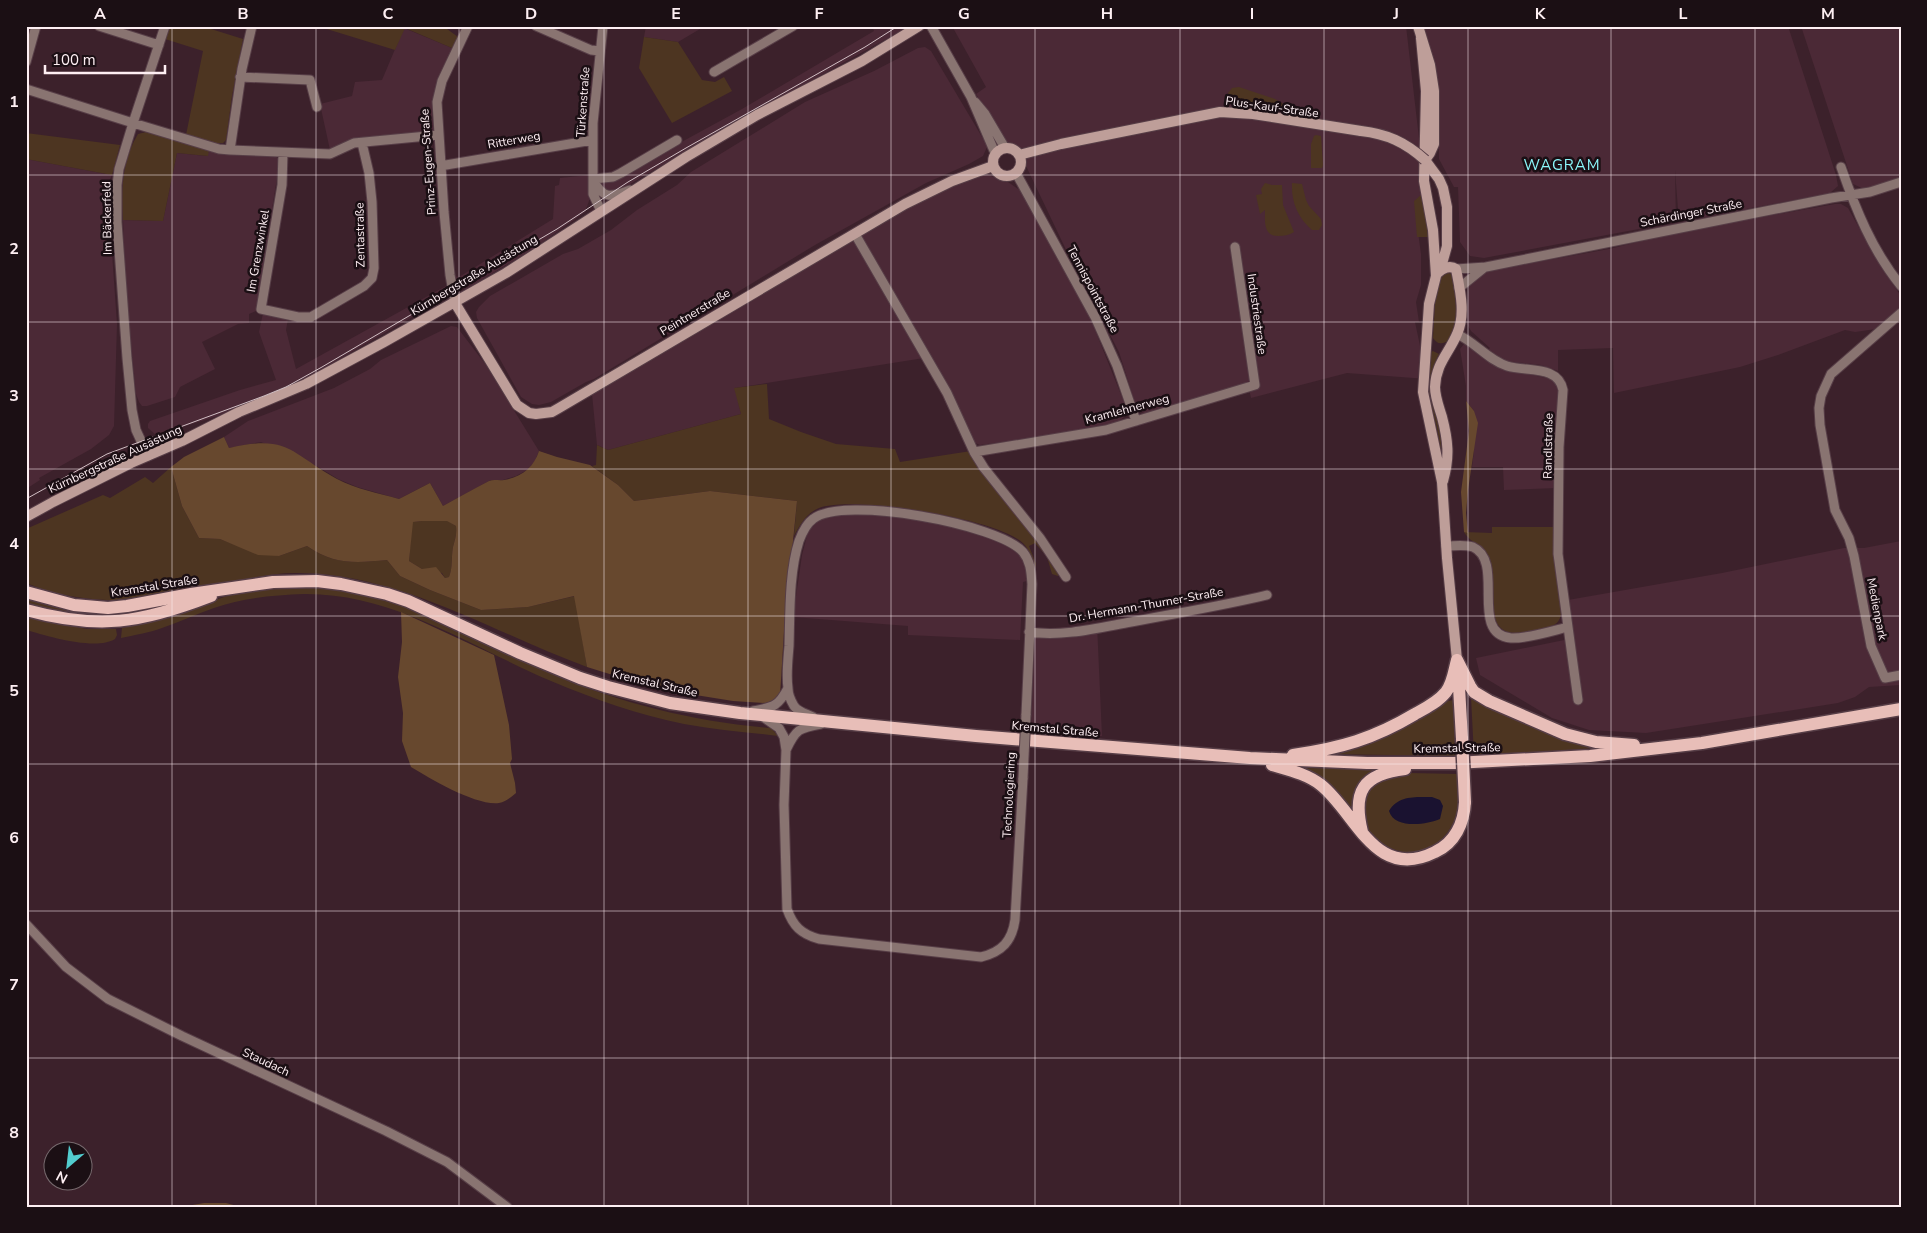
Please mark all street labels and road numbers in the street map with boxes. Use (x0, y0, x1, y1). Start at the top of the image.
street label: Türkenstraße (573, 66, 593, 138)
street label: Plus-Kauf-Straße (1224, 93, 1320, 121)
street label: Prinz-Eugen-Straße (416, 108, 440, 216)
street label: Ritterweg (486, 127, 542, 153)
street label: Im Bäckerfeld (98, 181, 116, 255)
street label: Schärdinger Straße (1639, 195, 1743, 231)
street label: Zentastraße (351, 202, 369, 268)
street label: Im Grenzwinkel (243, 208, 273, 294)
street label: Kürnbergstraße Ausästung (408, 231, 540, 319)
street label: Tennispointstraße (1063, 243, 1123, 335)
street label: Industriestraße (1243, 273, 1271, 355)
street label: Peintnerstraße (657, 285, 733, 339)
street label: Kramlehnerweg (1083, 390, 1171, 428)
street label: Randlstraße (1539, 413, 1557, 479)
street label: Kürnbergstraße Ausästung (46, 421, 184, 497)
street label: Kremstal Straße (110, 571, 198, 601)
street label: Medienpark (1863, 576, 1891, 643)
street label: Dr. Hermann-Thurner-Straße (1068, 584, 1224, 626)
street label: Kremstal Straße (611, 665, 699, 701)
street label: Kremstal Straße (1011, 717, 1099, 741)
street label: Kremstal Straße (1413, 739, 1501, 757)
street label: Technologiering (999, 752, 1019, 838)
street label: Staudach (240, 1044, 292, 1080)

